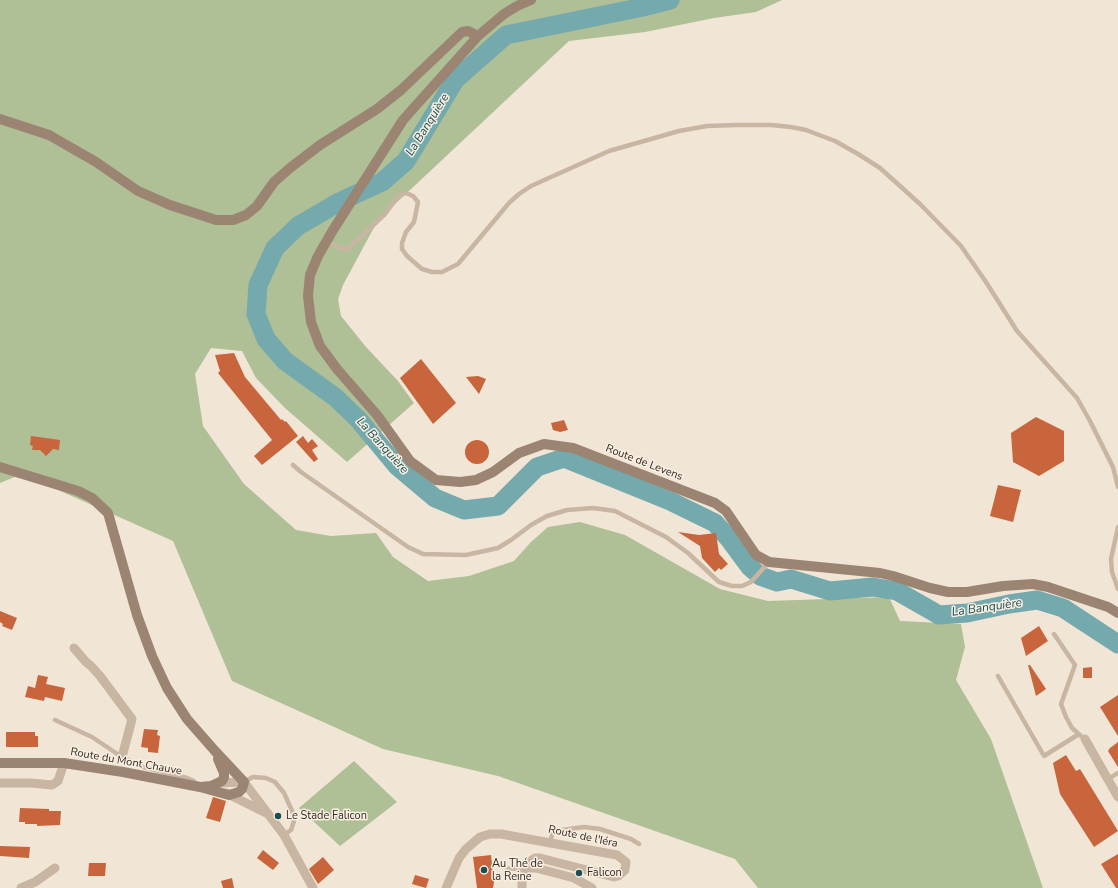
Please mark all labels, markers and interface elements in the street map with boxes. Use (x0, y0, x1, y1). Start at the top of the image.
water label: La Banquière (403, 91, 453, 159)
water label: La Banquière (353, 415, 411, 477)
street label: Route de Levens (603, 442, 685, 484)
water label: La Banquière (951, 596, 1023, 620)
street label: Route du Mont Chauve (69, 746, 183, 778)
place label: Le Stade Falicon (286, 809, 367, 823)
marker: Le Stade Falicon (273, 811, 283, 821)
street label: Route de l'Iéra (547, 823, 619, 851)
place label: Au Thé de la Reine (492, 857, 543, 883)
marker: Au Thé de la Reine (479, 865, 489, 875)
place label: Falicon (587, 866, 622, 880)
marker: Falicon (574, 868, 584, 878)

